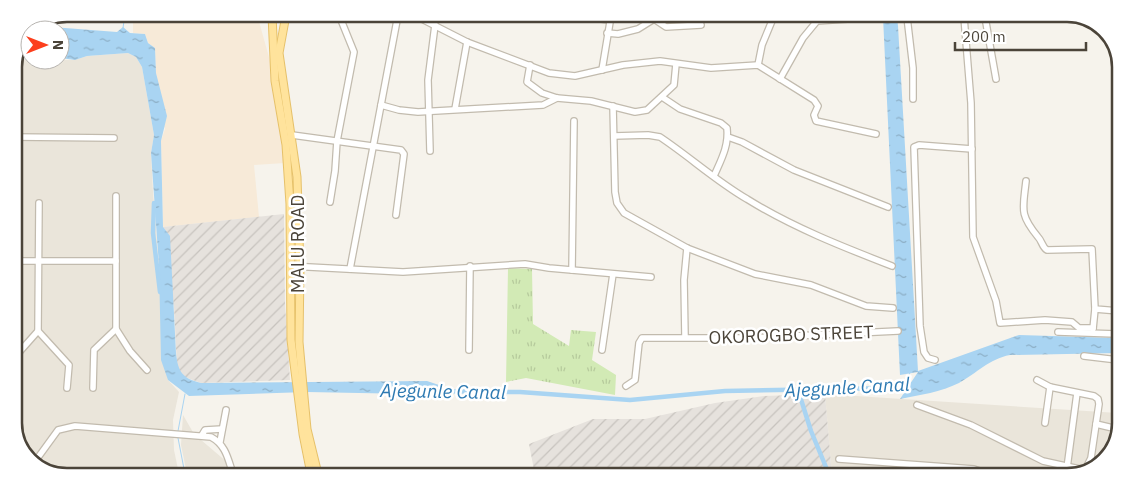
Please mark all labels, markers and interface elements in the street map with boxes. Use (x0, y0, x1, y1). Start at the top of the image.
north arrow (20, 20, 70, 70)
scale bar (955, 20, 1086, 52)
text: 200 m (962, 27, 1006, 46)
text: N (49, 40, 67, 50)
street label: MALU ROAD (286, 195, 309, 293)
street label: OKOROGBO STREET (708, 320, 874, 349)
water label: Ajegunle Canal (783, 372, 910, 402)
water label: Ajegunle Canal (379, 378, 506, 404)

